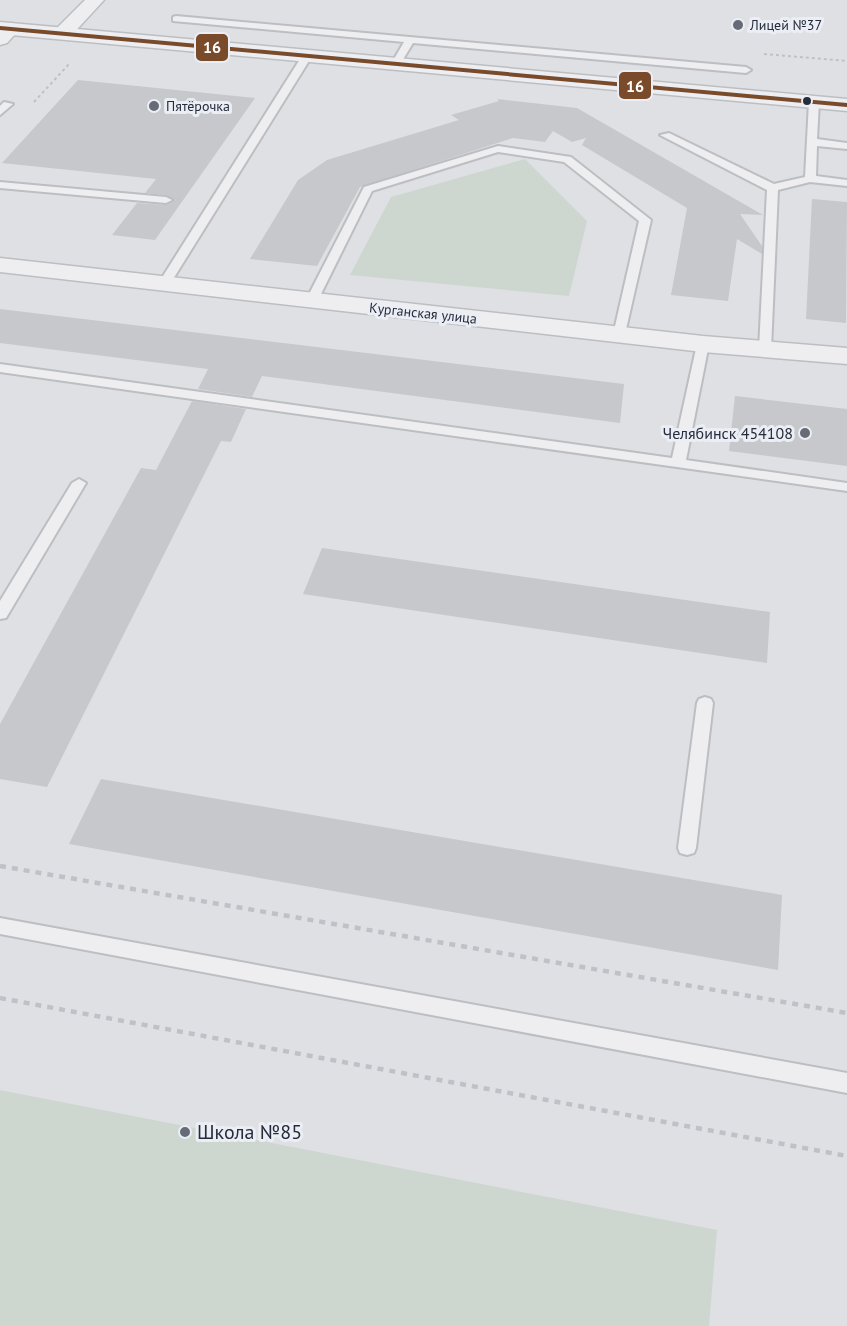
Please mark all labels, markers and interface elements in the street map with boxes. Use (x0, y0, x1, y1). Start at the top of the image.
place label: Лицей №37 (749, 16, 822, 34)
marker: Лицей №37 (731, 18, 745, 32)
line badge: 16 (195, 33, 229, 62)
text: 16 (203, 37, 221, 57)
line badge: 16 (618, 71, 652, 100)
text: 16 (626, 76, 644, 96)
unlabelled marker (801, 95, 813, 107)
place label: Пятёрочка (166, 97, 230, 115)
marker: Пятёрочка (147, 99, 161, 113)
street label: Курганская улица (368, 298, 478, 328)
place label: Челябинск 454108 (662, 423, 793, 443)
marker: Челябинск 454108 (798, 426, 812, 440)
place label: Школа №85 (197, 1119, 302, 1145)
marker: Школа №85 (178, 1125, 192, 1139)

